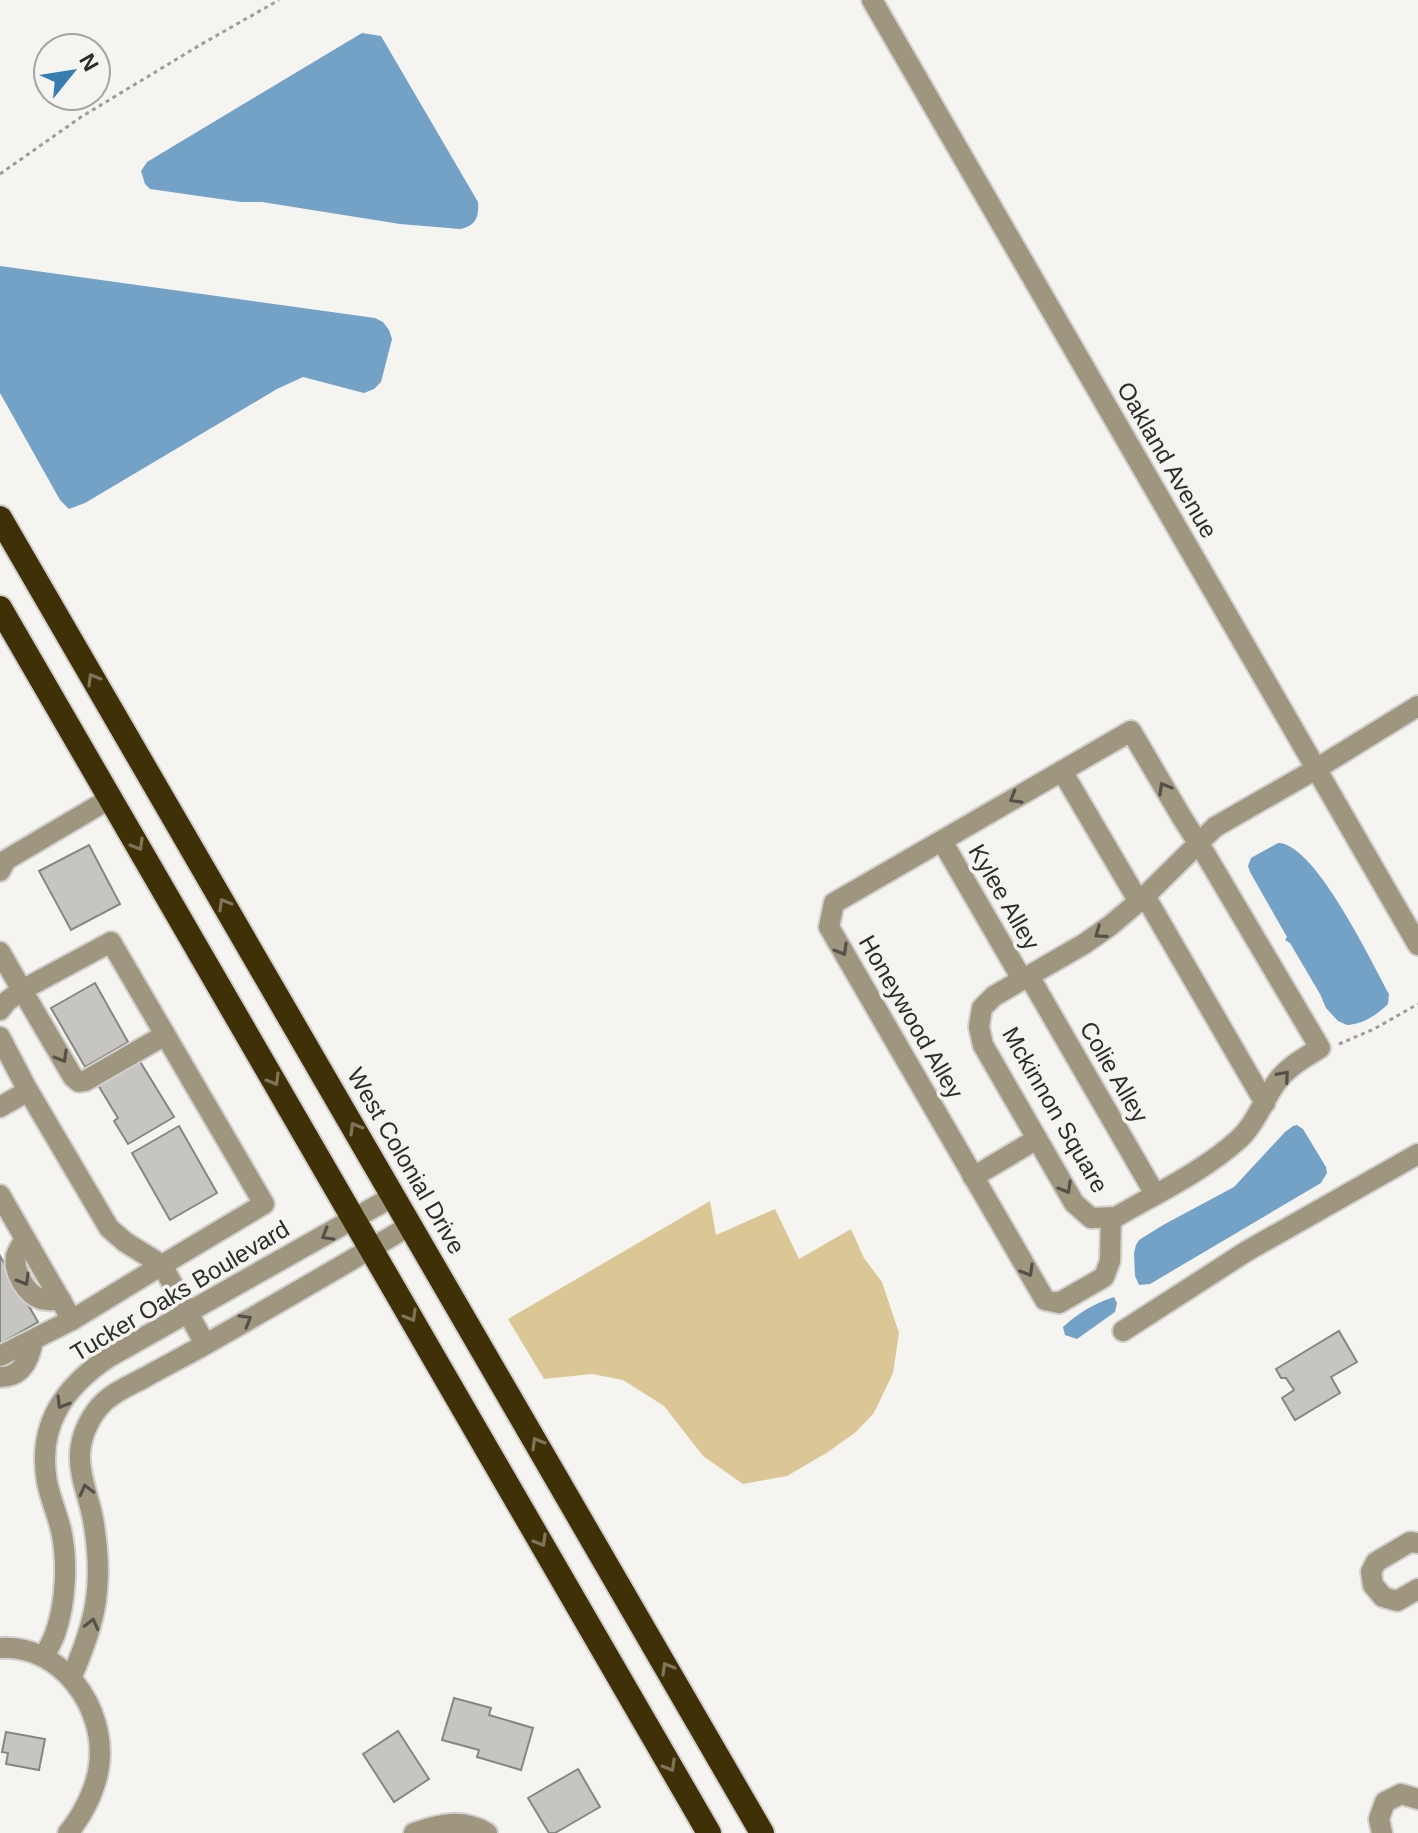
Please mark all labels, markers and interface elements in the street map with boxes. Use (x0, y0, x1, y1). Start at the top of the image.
north arrow (32, 32, 112, 112)
text: N (74, 49, 104, 75)
street label: Oakland Avenue (1112, 377, 1223, 543)
one-way arrow (88, 673, 103, 688)
one-way arrow (1158, 782, 1174, 797)
one-way arrow (1009, 788, 1024, 804)
one-way arrow (128, 836, 143, 850)
street label: Kylee Alley (963, 839, 1045, 954)
one-way arrow (218, 898, 234, 912)
one-way arrow (1094, 923, 1108, 937)
street label: Honeywood Alley (854, 930, 969, 1103)
one-way arrow (832, 941, 848, 955)
street label: Colie Alley (1075, 1016, 1154, 1127)
street label: Mckinnon Square (997, 1022, 1114, 1197)
one-way arrow (52, 1048, 68, 1063)
street label: West Colonial Drive (342, 1063, 471, 1259)
one-way arrow (1274, 1070, 1288, 1085)
one-way arrow (264, 1071, 280, 1086)
one-way arrow (349, 1122, 365, 1137)
one-way arrow (1056, 1180, 1072, 1194)
street label: Tucker Oaks Boulevard (66, 1215, 294, 1366)
one-way arrow (321, 1225, 335, 1241)
one-way arrow (1018, 1262, 1034, 1277)
one-way arrow (14, 1272, 29, 1286)
one-way arrow (401, 1307, 417, 1322)
one-way arrow (237, 1314, 252, 1330)
one-way arrow (56, 1394, 72, 1409)
one-way arrow (531, 1438, 547, 1452)
one-way arrow (78, 1484, 95, 1498)
one-way arrow (531, 1532, 547, 1547)
one-way arrow (82, 1618, 99, 1632)
one-way arrow (661, 1663, 677, 1677)
one-way arrow (660, 1757, 676, 1772)

